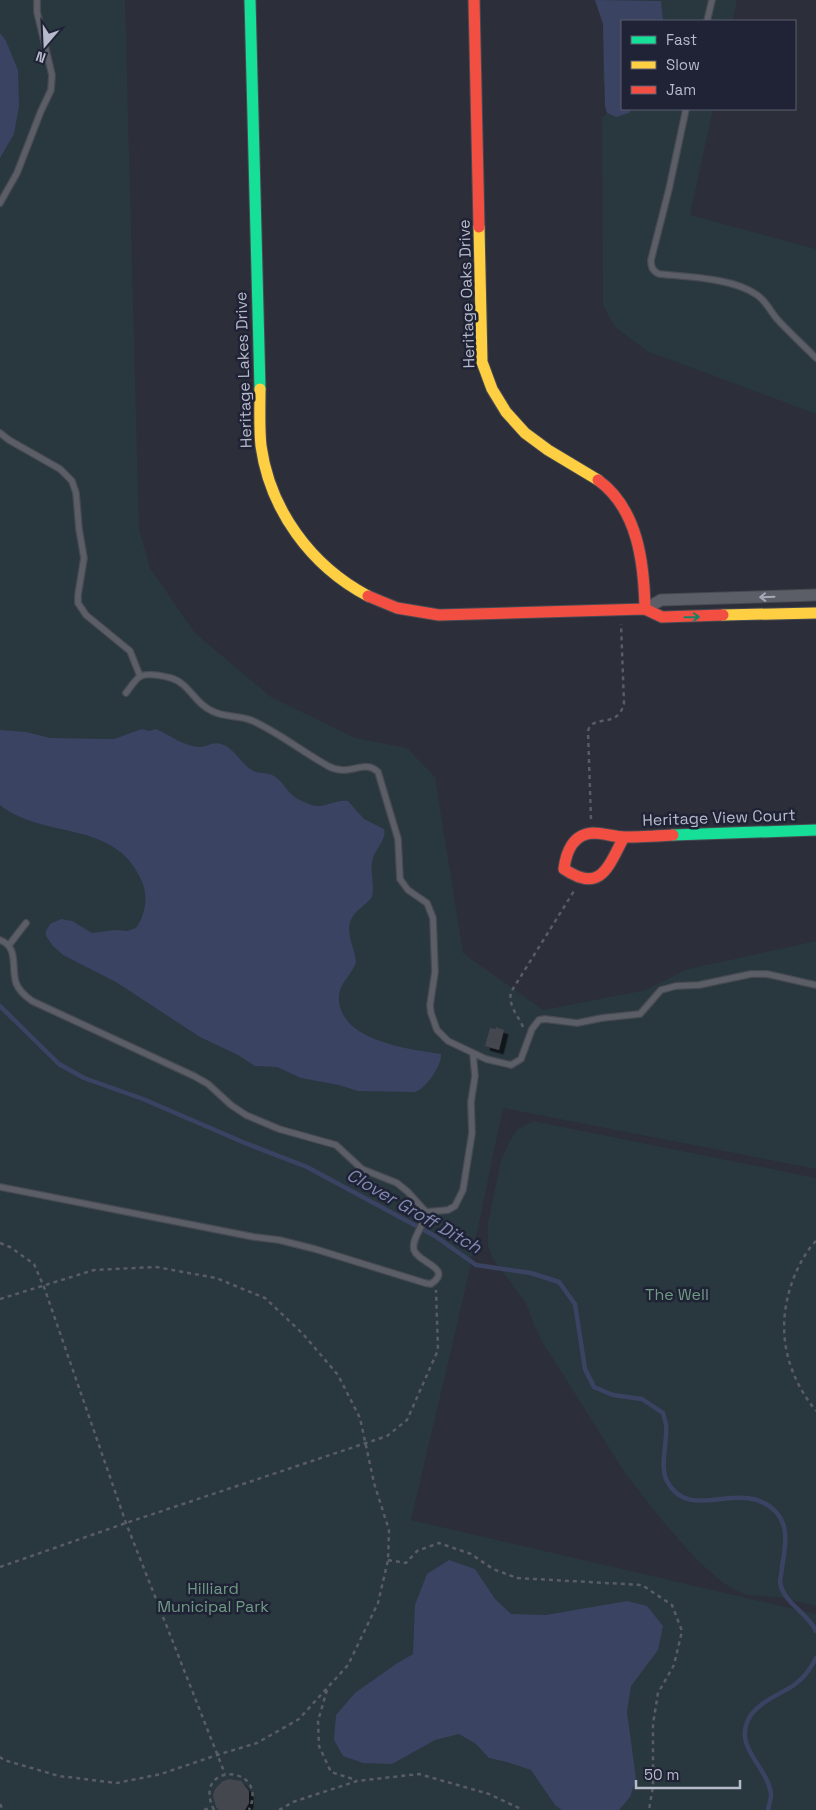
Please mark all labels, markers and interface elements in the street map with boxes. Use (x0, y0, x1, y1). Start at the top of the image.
north arrow (20, 20, 70, 70)
legend (621, 20, 796, 110)
text: Fast (666, 30, 697, 49)
text: N (33, 47, 48, 67)
text: Slow (666, 55, 700, 74)
text: Jam (666, 80, 696, 99)
street label: Heritage Oaks Drive (453, 219, 480, 369)
street label: Heritage Lakes Drive (230, 291, 257, 449)
one-way arrow (760, 592, 776, 601)
one-way arrow (684, 612, 700, 622)
street label: Heritage View Court (642, 804, 796, 831)
water label: Clover Groff Ditch (343, 1163, 487, 1259)
park label: The Well (645, 1284, 709, 1305)
park label: Hilliard Municipal Park (157, 1578, 269, 1617)
scale bar (636, 1758, 740, 1790)
text: 50 m (644, 1765, 679, 1784)

